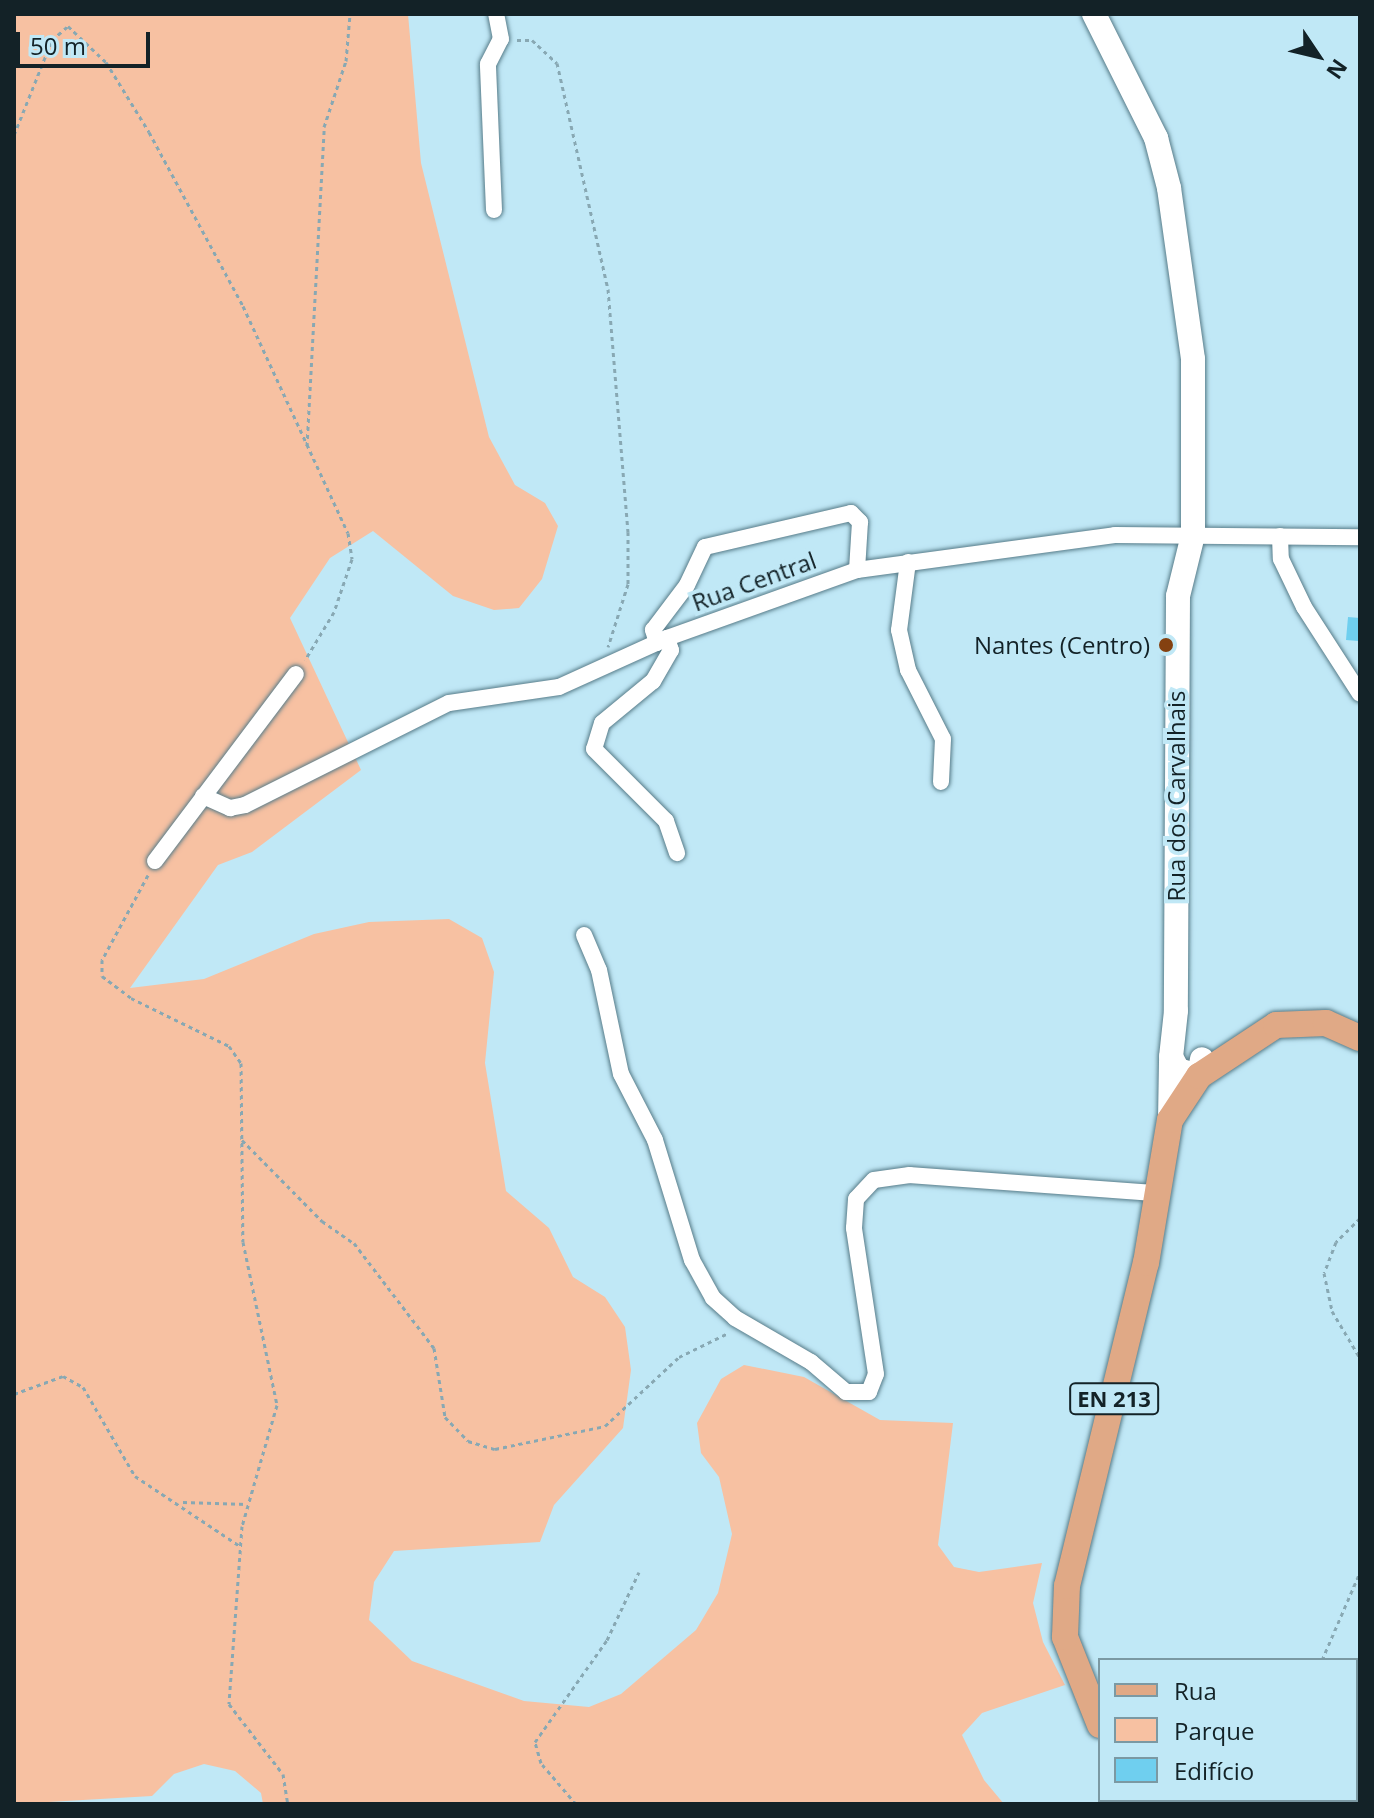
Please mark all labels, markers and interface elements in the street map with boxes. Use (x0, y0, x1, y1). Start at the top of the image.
scale bar (20, 16, 154, 66)
north arrow (1278, 16, 1358, 96)
text: 50 m (30, 29, 86, 62)
text: N (1320, 54, 1355, 86)
street label: Rua Central (688, 545, 820, 617)
place label: Nantes (Centro) (974, 631, 1150, 659)
marker: Nantes (Centro) (1157, 636, 1175, 654)
street label: Rua dos Carvalhais (1162, 690, 1190, 902)
road number: EN 213 (1068, 1381, 1160, 1417)
legend (1098, 1658, 1358, 1802)
text: Rua (1174, 1674, 1217, 1707)
text: Parque (1174, 1714, 1254, 1747)
text: Edifício (1174, 1754, 1254, 1787)

